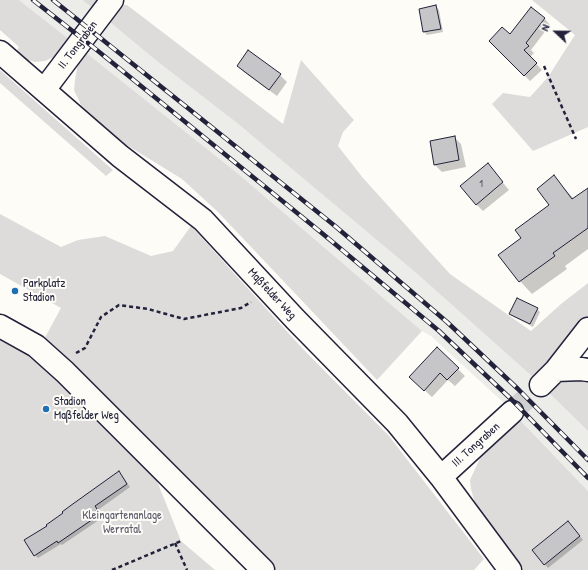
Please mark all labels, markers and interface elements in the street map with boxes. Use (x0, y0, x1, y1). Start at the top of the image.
north arrow (536, 12, 576, 52)
street label: II. Tongraben (55, 18, 101, 72)
text: N (537, 22, 552, 33)
house number: 1 (479, 178, 483, 190)
street label: Maßfelder Weg (245, 265, 299, 323)
place label: Parkplatz Stadion (23, 277, 65, 305)
marker: Parkplatz Stadion (10, 286, 20, 296)
place label: Stadion Maßfelder Weg (54, 395, 119, 423)
marker: Stadion Maßfelder Weg (41, 404, 51, 414)
street label: III. Tongraben (449, 420, 503, 470)
park label: Kleingartenanlage Werratal (82, 509, 162, 537)

